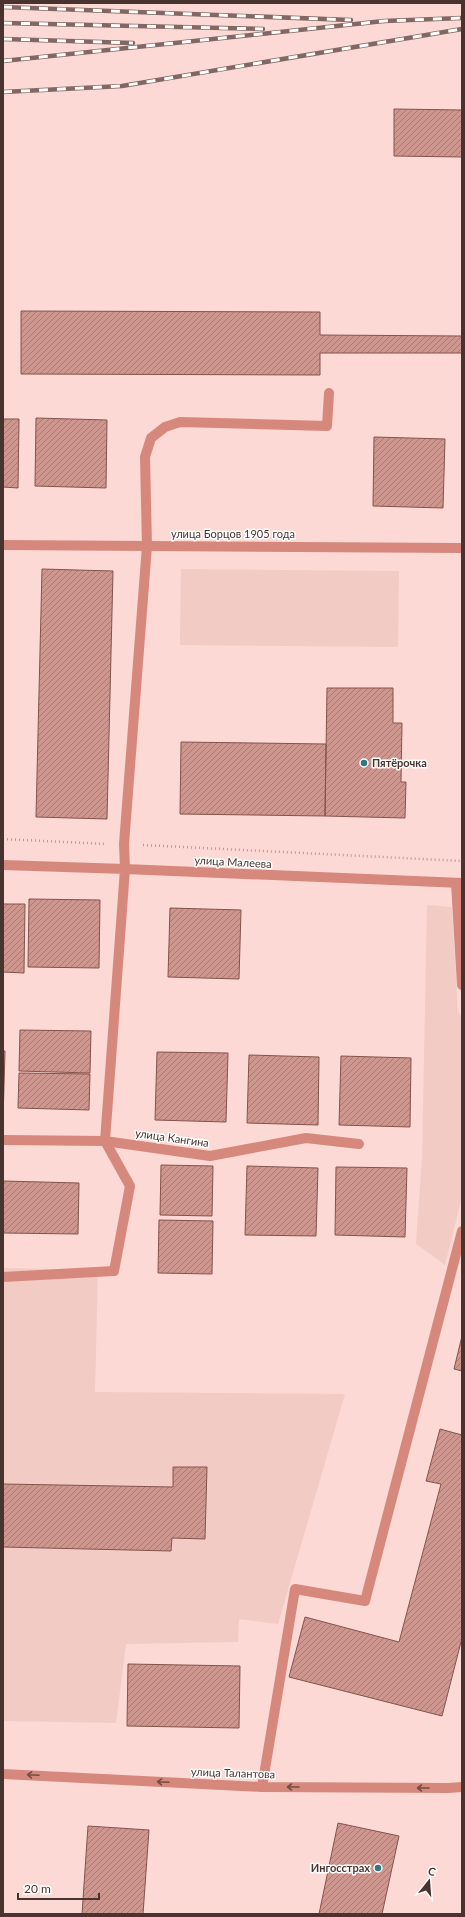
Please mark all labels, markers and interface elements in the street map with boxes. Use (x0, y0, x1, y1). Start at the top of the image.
street label: улица Борцов 1905 года (171, 527, 295, 540)
place label: Пятёрочка (372, 756, 427, 769)
marker: Пятёрочка (359, 758, 369, 768)
street label: улица Малеева (194, 853, 272, 870)
street label: улица Кангина (134, 1126, 210, 1149)
street label: улица Талантова (191, 1765, 275, 1780)
one-way arrow (27, 1771, 40, 1779)
one-way arrow (157, 1778, 170, 1785)
one-way arrow (287, 1783, 300, 1791)
one-way arrow (417, 1784, 430, 1792)
place label: Ингосстрах (311, 1861, 370, 1874)
north arrow (409, 1861, 449, 1901)
marker: Ингосстрах (373, 1863, 383, 1873)
text: С (427, 1864, 438, 1878)
scale bar (18, 1875, 99, 1901)
text: 20 m (24, 1881, 51, 1896)

